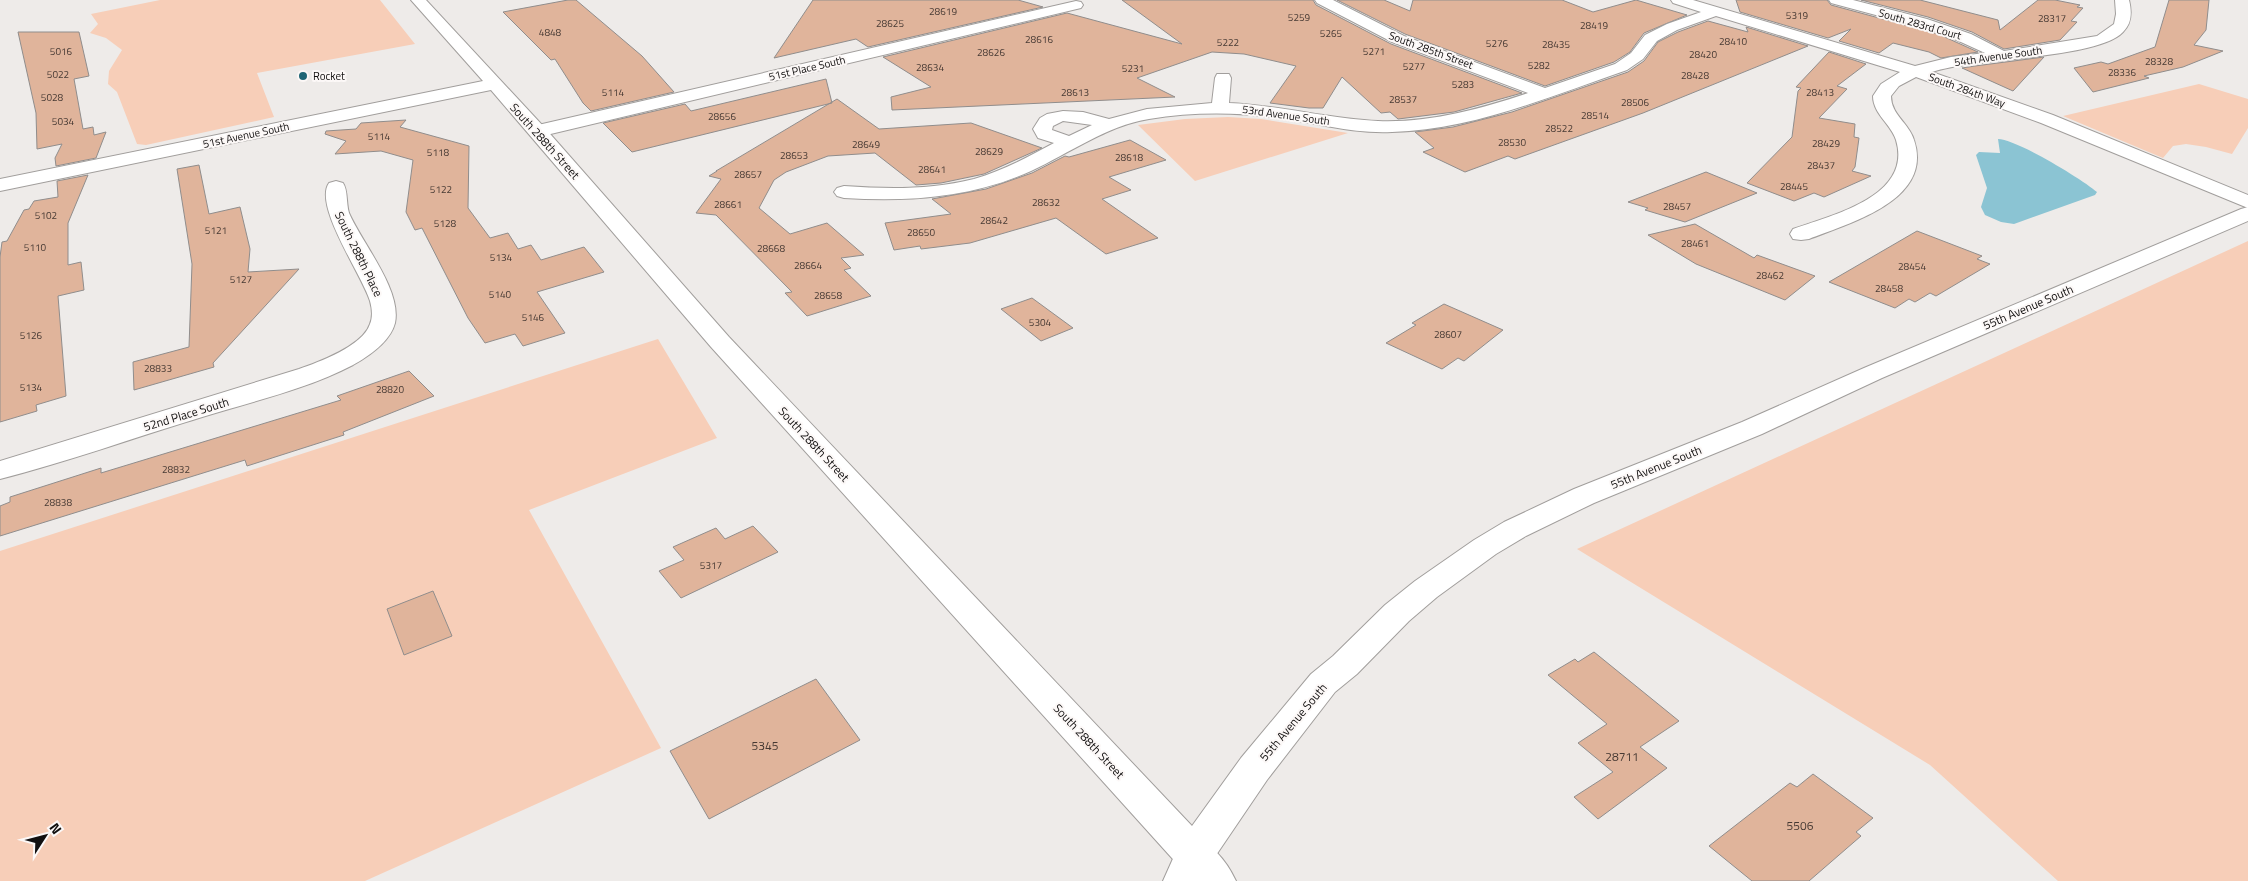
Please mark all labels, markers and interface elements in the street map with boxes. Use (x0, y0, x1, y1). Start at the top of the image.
house number: 28619 (929, 4, 957, 19)
street label: South 283rd Court (1877, 5, 1963, 43)
house number: 5319 (1786, 8, 1809, 23)
house number: 5259 (1288, 10, 1311, 25)
house number: 28317 (2038, 11, 2066, 26)
house number: 28625 (876, 16, 904, 31)
house number: 28419 (1580, 18, 1608, 33)
house number: 4848 (539, 25, 562, 40)
house number: 5265 (1320, 26, 1343, 41)
street label: South 285th Street (1387, 27, 1476, 73)
house number: 28616 (1025, 32, 1053, 47)
house number: 28410 (1719, 34, 1747, 49)
house number: 5222 (1217, 35, 1239, 50)
house number: 5276 (1486, 36, 1509, 51)
house number: 28435 (1542, 37, 1570, 52)
street label: 54th Avenue South (1953, 42, 2043, 70)
house number: 5016 (50, 44, 73, 59)
house number: 5271 (1363, 44, 1385, 59)
house number: 28626 (977, 45, 1005, 60)
house number: 28420 (1689, 47, 1717, 62)
street label: 51st Place South (767, 51, 847, 85)
house number: 28328 (2145, 54, 2173, 69)
house number: 5282 (1528, 58, 1550, 73)
house number: 5277 (1403, 59, 1425, 74)
house number: 28634 (916, 60, 944, 75)
house number: 5231 (1122, 61, 1144, 76)
house number: 28336 (2108, 65, 2136, 80)
house number: 5022 (47, 67, 69, 82)
place label: Rocket (313, 68, 345, 84)
house number: 28428 (1681, 68, 1709, 83)
street label: South 284th Way (1926, 69, 2008, 112)
marker: Rocket (297, 70, 309, 82)
house number: 5283 (1452, 77, 1474, 92)
house number: 5114 (602, 85, 625, 100)
house number: 28613 (1061, 85, 1089, 100)
house number: 28413 (1806, 85, 1834, 100)
house number: 5028 (41, 90, 64, 105)
house number: 28537 (1389, 92, 1417, 107)
house number: 28506 (1621, 95, 1649, 110)
street label: South 288th Street (506, 99, 585, 184)
street label: 53rd Avenue South (1241, 101, 1331, 129)
house number: 28514 (1581, 108, 1609, 123)
house number: 28656 (708, 109, 736, 124)
house number: 5034 (52, 114, 75, 129)
street label: 51st Avenue South (201, 118, 291, 152)
house number: 28522 (1545, 121, 1573, 136)
house number: 5114 (368, 129, 391, 144)
house number: 28530 (1498, 135, 1526, 150)
house number: 28429 (1812, 136, 1840, 151)
house number: 28649 (852, 137, 880, 152)
house number: 28629 (975, 144, 1003, 159)
house number: 5118 (427, 145, 450, 160)
house number: 28653 (780, 148, 808, 163)
house number: 28618 (1115, 150, 1143, 165)
house number: 28437 (1807, 158, 1835, 173)
house number: 28641 (918, 162, 946, 177)
house number: 28657 (734, 167, 762, 182)
house number: 28445 (1780, 179, 1808, 194)
house number: 5122 (430, 182, 452, 197)
house number: 28632 (1032, 195, 1060, 210)
house number: 28661 (714, 197, 742, 212)
house number: 28457 (1663, 199, 1691, 214)
house number: 5102 (35, 208, 57, 223)
street label: South 288th Place (330, 208, 388, 300)
house number: 28642 (980, 213, 1008, 228)
house number: 5128 (434, 216, 457, 231)
house number: 5121 (205, 223, 227, 238)
house number: 28650 (907, 225, 935, 240)
house number: 28461 (1681, 236, 1709, 251)
house number: 5110 (24, 240, 47, 255)
house number: 28668 (757, 241, 785, 256)
house number: 5134 (490, 250, 513, 265)
house number: 28664 (794, 258, 822, 273)
house number: 28454 (1898, 259, 1926, 274)
house number: 28462 (1756, 268, 1784, 283)
house number: 5127 (230, 272, 252, 287)
street label: 55th Avenue South (1980, 279, 2076, 335)
house number: 28458 (1875, 281, 1903, 296)
house number: 5140 (489, 287, 512, 302)
house number: 28658 (814, 288, 842, 303)
house number: 5146 (522, 310, 545, 325)
house number: 5304 (1029, 315, 1052, 330)
house number: 28607 (1434, 327, 1462, 342)
house number: 5126 (20, 328, 43, 343)
house number: 28833 (144, 361, 172, 376)
house number: 5134 (20, 380, 43, 395)
house number: 28820 (376, 382, 404, 397)
street label: 52nd Place South (141, 392, 231, 436)
street label: South 288th Street (774, 402, 855, 486)
street label: 55th Avenue South (1608, 440, 1704, 494)
house number: 28832 (162, 462, 190, 477)
house number: 28838 (44, 495, 72, 510)
house number: 5317 (700, 558, 722, 573)
street label: 55th Avenue South (1255, 679, 1331, 765)
street label: South 288th Street (1049, 699, 1130, 783)
house number: 5345 (752, 736, 779, 755)
house number: 28711 (1605, 747, 1639, 766)
north arrow (20, 811, 70, 861)
house number: 5506 (1787, 816, 1814, 835)
text: N (45, 818, 67, 838)

